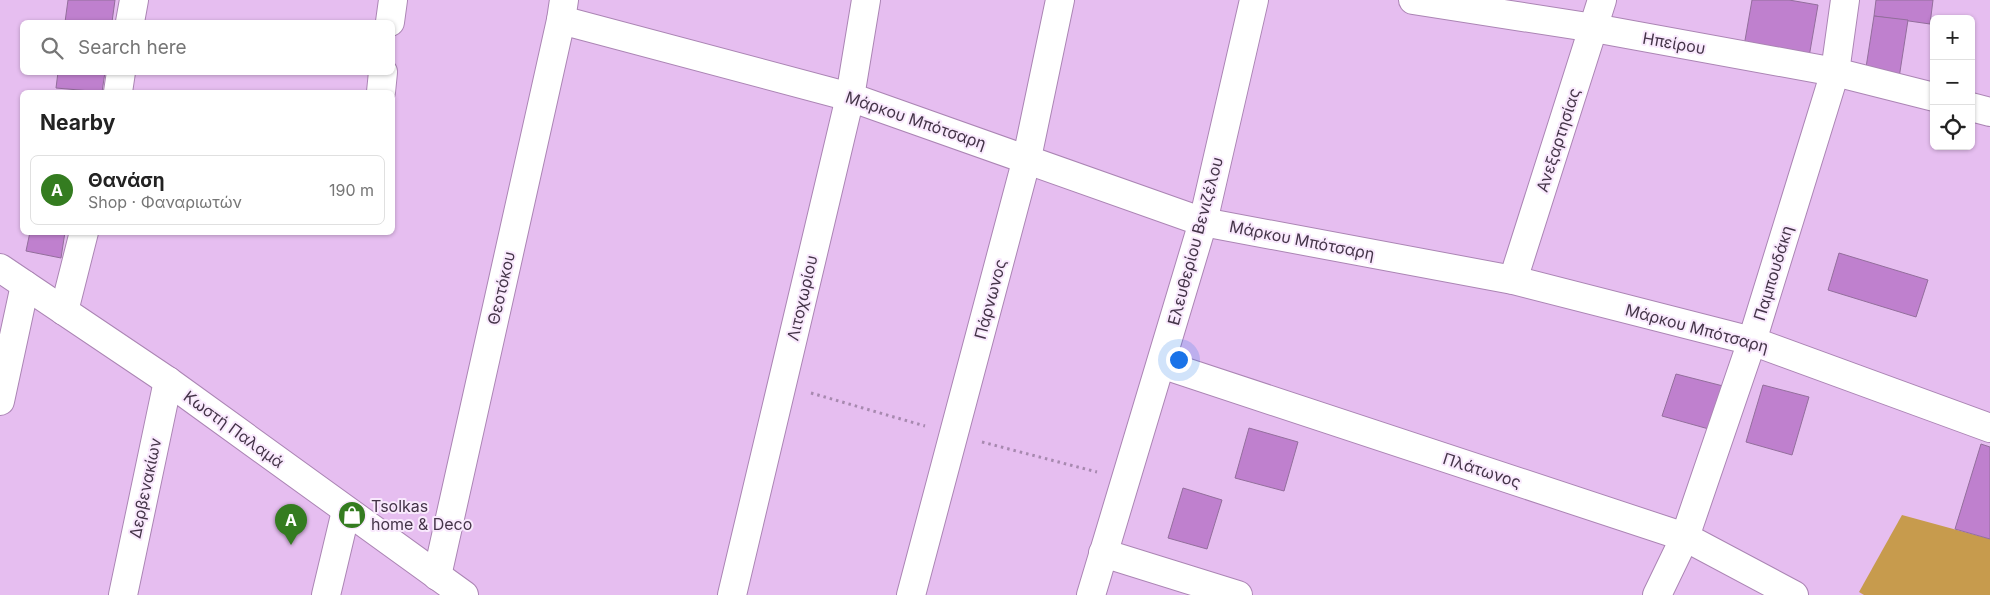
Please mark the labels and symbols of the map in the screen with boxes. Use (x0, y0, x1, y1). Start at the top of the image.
street label: Ηπείρου (1641, 28, 1707, 58)
street label: Ανεξαρτησίας (1532, 85, 1584, 195)
street label: Μάρκου Μπότσαρη (843, 87, 989, 153)
street label: Ελευθερίου Βενιζέλου (1163, 155, 1227, 327)
street label: Μάρκου Μπότσαρη (1228, 216, 1376, 264)
street label: Παμπουδάκη (1749, 223, 1797, 323)
street label: Θεοτόκου (483, 249, 519, 327)
street label: Λιτοχωρίου (782, 253, 822, 343)
street label: Πάρνωνος (970, 257, 1010, 341)
street label: Μάρκου Μπότσαρη (1623, 299, 1771, 357)
your location (1166, 347, 1192, 373)
street label: Κωστή Παλαμά (180, 386, 288, 472)
street label: Δερβενακίων (125, 436, 165, 540)
street label: Πλάτωνος (1440, 448, 1524, 492)
place label: Tsolkas home & Deco (371, 496, 472, 534)
shop icon: Tsolkas home & Deco (337, 500, 367, 530)
pin: A (275, 504, 307, 545)

